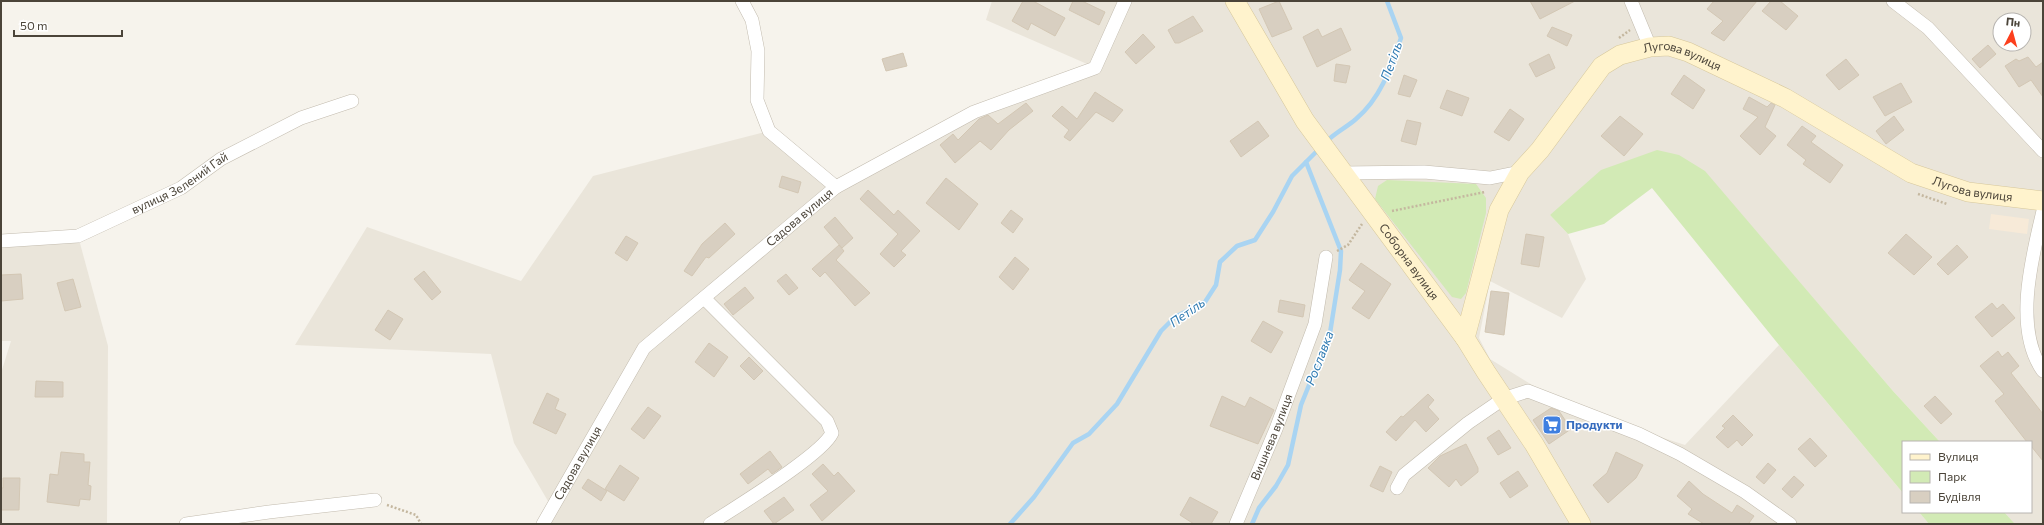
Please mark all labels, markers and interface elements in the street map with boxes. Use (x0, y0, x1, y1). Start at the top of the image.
scale bar (14, 12, 122, 38)
north arrow (1992, 12, 2032, 52)
text: Пн (2005, 14, 2021, 29)
text: 50 m (20, 18, 48, 32)
street label: Лугова вулиця (1641, 38, 1724, 73)
water label: Петіль (1377, 39, 1406, 83)
street label: вулиця Зелений Гай (129, 149, 230, 216)
street label: Лугова вулиця (1931, 173, 2013, 203)
street label: Садова вулиця (763, 185, 835, 249)
street label: Соборна вулиця (1377, 220, 1443, 302)
water label: Петіль (1166, 294, 1208, 330)
water label: Рославка (1301, 328, 1337, 387)
street label: Вишнева вулиця (1247, 392, 1294, 482)
supermarket icon: Продукти (1541, 414, 1563, 436)
place label: Продукти (1566, 417, 1623, 431)
street label: Садова вулиця (550, 423, 604, 502)
legend (1902, 441, 2032, 513)
text: Вулиця (1938, 449, 1979, 463)
text: Парк (1938, 469, 1967, 483)
text: Будівля (1938, 489, 1981, 503)

